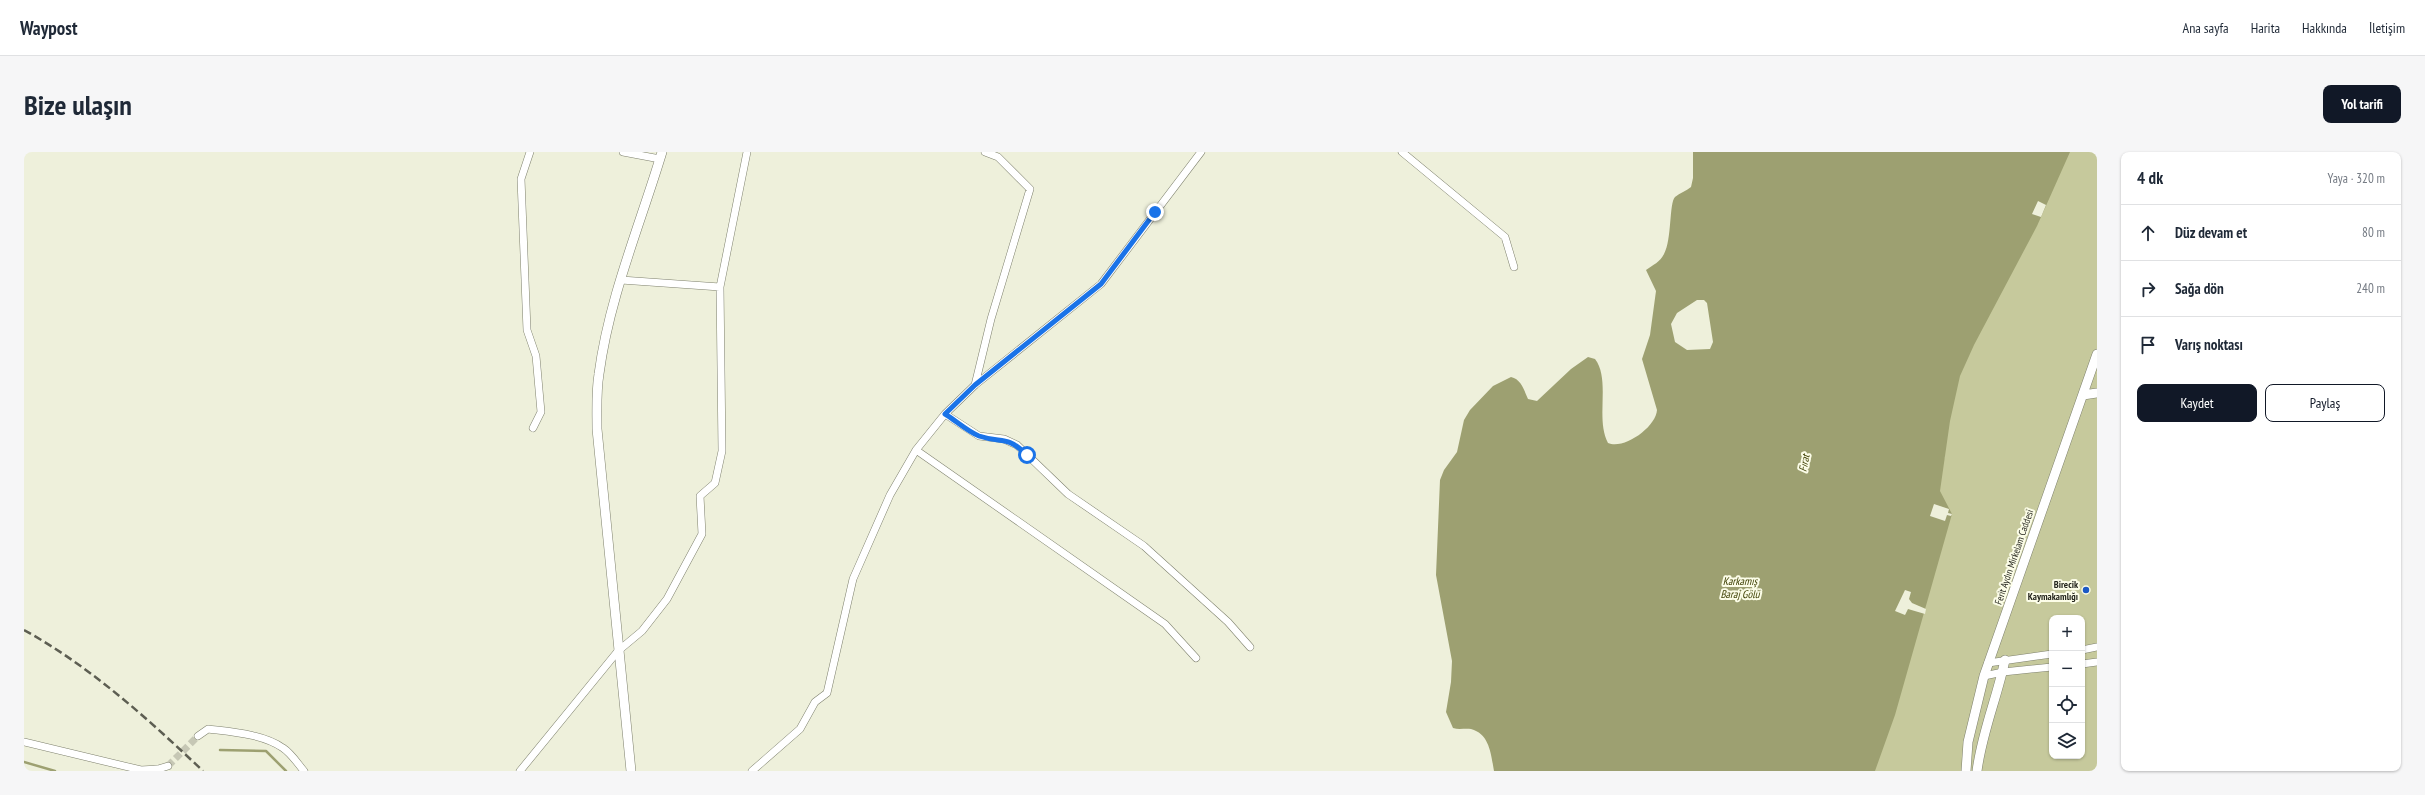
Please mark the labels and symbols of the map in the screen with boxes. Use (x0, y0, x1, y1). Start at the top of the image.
route end (1146, 203, 1164, 221)
route start (1018, 446, 1036, 464)
water label: Fırat (1795, 451, 1813, 473)
street label: Ferit Aydın Mirkelam Caddesi (1992, 508, 2036, 606)
water label: Karkamış Baraj Gölü (1720, 574, 1761, 601)
place label: Birecik Kaymakamlığı (2028, 578, 2079, 603)
marker: Birecik Kaymakamlığı (2081, 585, 2091, 595)

